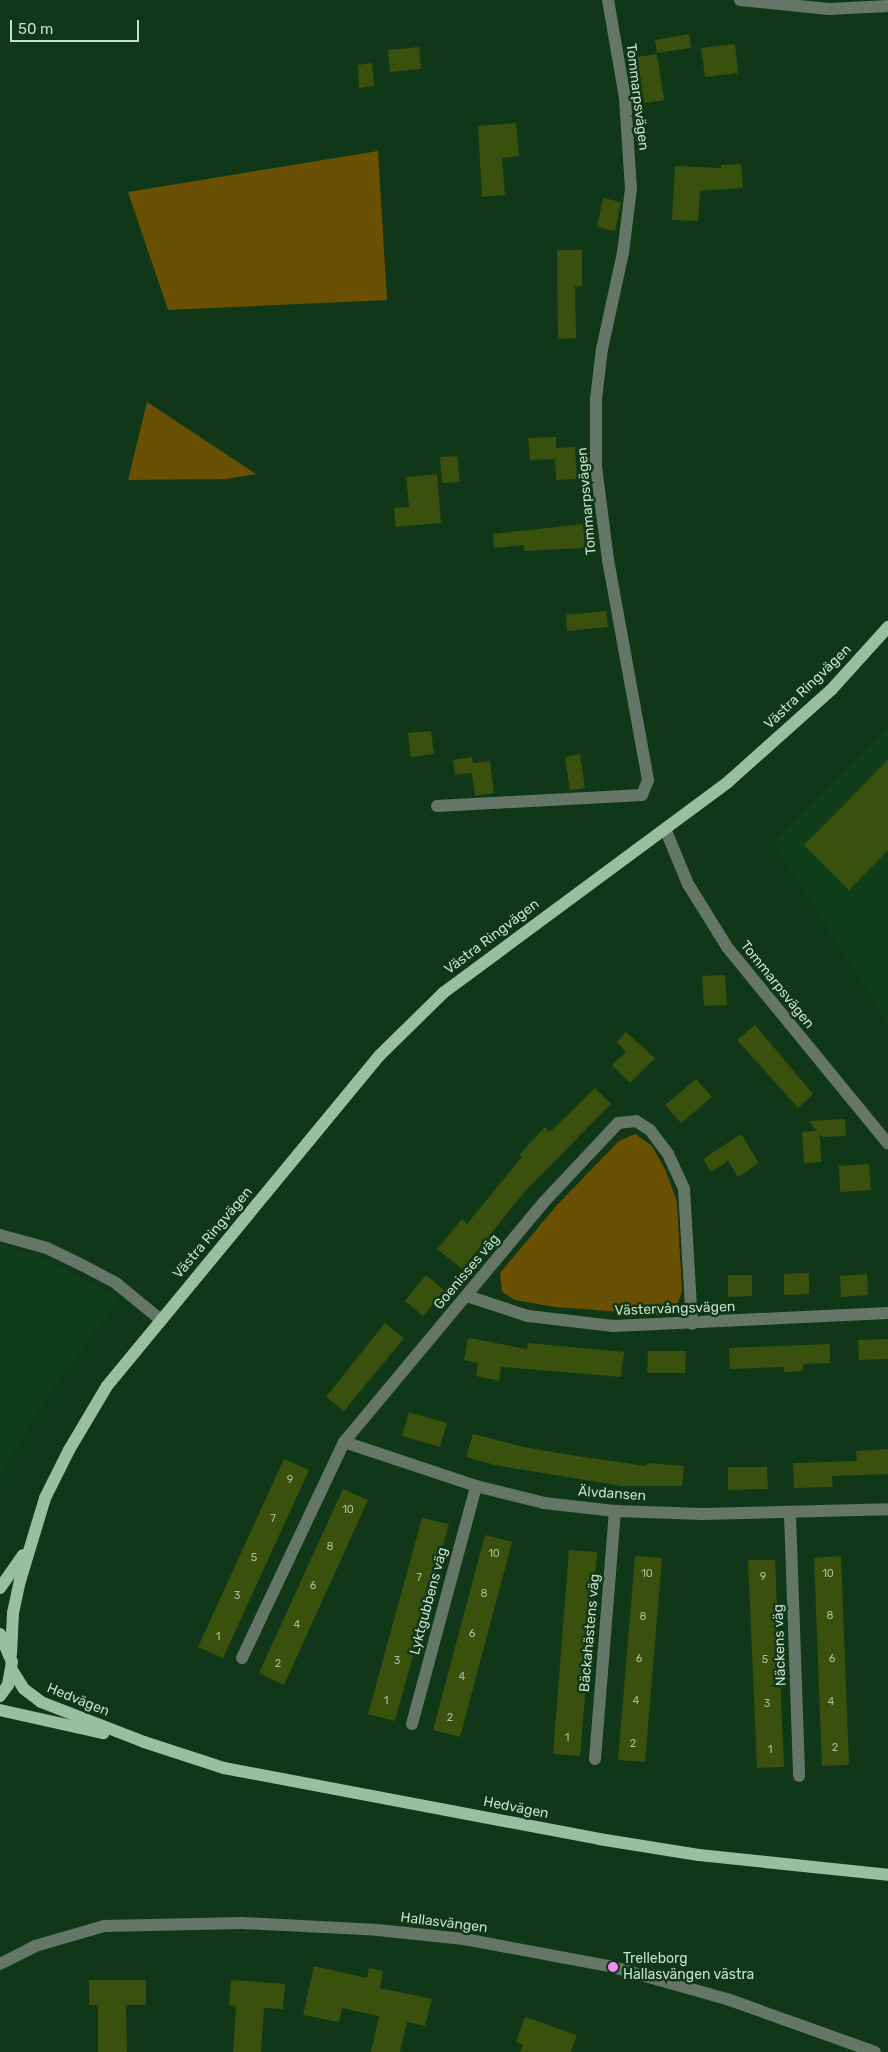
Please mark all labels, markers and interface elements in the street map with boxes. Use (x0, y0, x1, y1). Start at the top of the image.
scale bar (12, 10, 141, 42)
text: 50 m (18, 20, 53, 38)
street label: Tommarpsvägen (622, 42, 652, 152)
street label: Tommarpsvägen (574, 447, 600, 555)
street label: Västra Ringvägen (761, 641, 855, 733)
street label: Västra Ringvägen (441, 896, 543, 978)
street label: Tommarpsvägen (737, 938, 817, 1032)
street label: Västra Ringvägen (170, 1184, 256, 1282)
street label: Goenisses väg (431, 1231, 503, 1313)
street label: Västervångsvägen (614, 1298, 736, 1320)
house number: 9 (287, 1473, 293, 1487)
street label: Älvdansen (577, 1483, 647, 1505)
house number: 10 (342, 1503, 354, 1517)
house number: 7 (270, 1512, 276, 1526)
house number: 8 (327, 1540, 333, 1554)
street label: Lyktgubbens väg (407, 1545, 451, 1657)
house number: 10 (488, 1547, 500, 1561)
house number: 5 (251, 1551, 257, 1565)
house number: 10 (641, 1567, 653, 1581)
house number: 10 (822, 1567, 834, 1581)
house number: 9 (760, 1570, 766, 1584)
house number: 7 (416, 1571, 422, 1585)
street label: Bäckahästens väg (576, 1573, 604, 1693)
house number: 6 (310, 1579, 316, 1593)
house number: 8 (481, 1587, 487, 1601)
house number: 3 (234, 1589, 240, 1603)
street label: Näckens väg (770, 1603, 790, 1687)
house number: 8 (827, 1609, 833, 1623)
house number: 8 (640, 1610, 646, 1624)
house number: 4 (294, 1618, 300, 1632)
house number: 6 (469, 1627, 475, 1641)
house number: 1 (216, 1630, 220, 1644)
house number: 6 (636, 1652, 642, 1666)
house number: 6 (829, 1652, 835, 1666)
house number: 5 (762, 1653, 768, 1667)
house number: 3 (394, 1654, 400, 1668)
house number: 2 (275, 1657, 281, 1671)
house number: 4 (459, 1670, 465, 1684)
street label: Hedvägen (44, 1680, 112, 1720)
house number: 1 (384, 1694, 388, 1708)
house number: 4 (633, 1694, 639, 1708)
house number: 4 (828, 1695, 834, 1709)
house number: 3 (764, 1697, 770, 1711)
house number: 2 (447, 1711, 453, 1725)
house number: 1 (565, 1731, 569, 1745)
house number: 2 (630, 1737, 636, 1751)
house number: 2 (832, 1741, 838, 1755)
house number: 1 (768, 1743, 772, 1757)
street label: Hedvägen (482, 1793, 550, 1823)
street label: Hallasvängen (400, 1909, 488, 1937)
place label: Trelleborg Hallasvängen västra (623, 1951, 755, 1984)
marker: Trelleborg Hallasvängen västra (607, 1961, 619, 1973)

